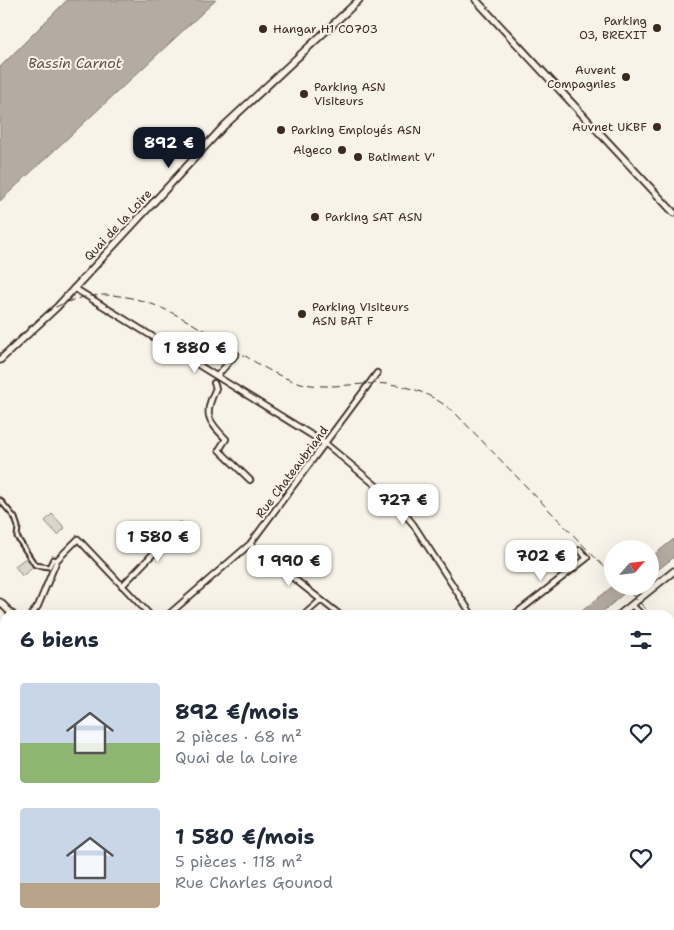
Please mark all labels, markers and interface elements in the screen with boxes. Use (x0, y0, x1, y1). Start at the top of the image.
place label: Parking O3, BREXIT (579, 13, 648, 43)
place label: Hangar H1 CO703 (273, 21, 378, 37)
marker: Parking O3, BREXIT (651, 22, 663, 34)
marker: Hangar H1 CO703 (257, 23, 269, 35)
water label: Bassin Carnot (28, 54, 123, 72)
place label: Auvent Compagnies (547, 62, 616, 92)
marker: Auvent Compagnies (620, 71, 632, 83)
place label: Parking ASN Visiteurs (314, 79, 386, 109)
marker: Parking ASN Visiteurs (298, 88, 310, 100)
place label: Auvnet UKBF (572, 119, 647, 135)
marker: Auvnet UKBF (651, 121, 663, 133)
place label: Parking Employés ASN (291, 122, 421, 138)
marker: Parking Employés ASN (275, 124, 287, 136)
pin: 892 € (134, 126, 204, 169)
text: 892 € (144, 132, 194, 153)
place label: Algeco (293, 142, 332, 158)
marker: Algeco (336, 144, 348, 156)
place label: Batiment V' (368, 149, 435, 165)
marker: Batiment V' (352, 151, 364, 163)
street label: Quai de la Loire (81, 186, 155, 264)
place label: Parking SAT ASN (325, 209, 422, 225)
marker: Parking SAT ASN (309, 211, 321, 223)
place label: Parking Visiteurs ASN BAT F (312, 299, 409, 329)
marker: Parking Visiteurs ASN BAT F (296, 308, 308, 320)
pin: 1 880 € (149, 332, 241, 374)
text: 1 880 € (163, 337, 227, 358)
street label: Rue Chateaubriand (252, 422, 332, 521)
pin: 727 € (368, 484, 438, 526)
text: 727 € (379, 489, 427, 510)
pin: 1 580 € (112, 520, 204, 563)
text: 1 580 € (127, 526, 189, 547)
pin: 702 € (506, 540, 576, 582)
north arrow (604, 540, 659, 595)
map controls (604, 540, 659, 595)
pin: 1 990 € (243, 544, 335, 587)
text: 702 € (516, 545, 566, 566)
text: 1 990 € (258, 550, 320, 571)
text: 6 biens (20, 626, 99, 654)
icon: filters (627, 626, 655, 654)
text: 892 €/mois (175, 698, 299, 726)
icon: home (60, 703, 120, 763)
icon: heart (627, 719, 655, 747)
text: 2 pièces · 68 m² (175, 726, 302, 747)
text: Quai de la Loire (175, 747, 298, 768)
text: 1 580 €/mois (175, 823, 314, 851)
icon: home (60, 828, 120, 888)
icon: heart (627, 844, 655, 872)
text: 5 pièces · 118 m² (175, 851, 303, 872)
text: Rue Charles Gounod (175, 872, 333, 893)

